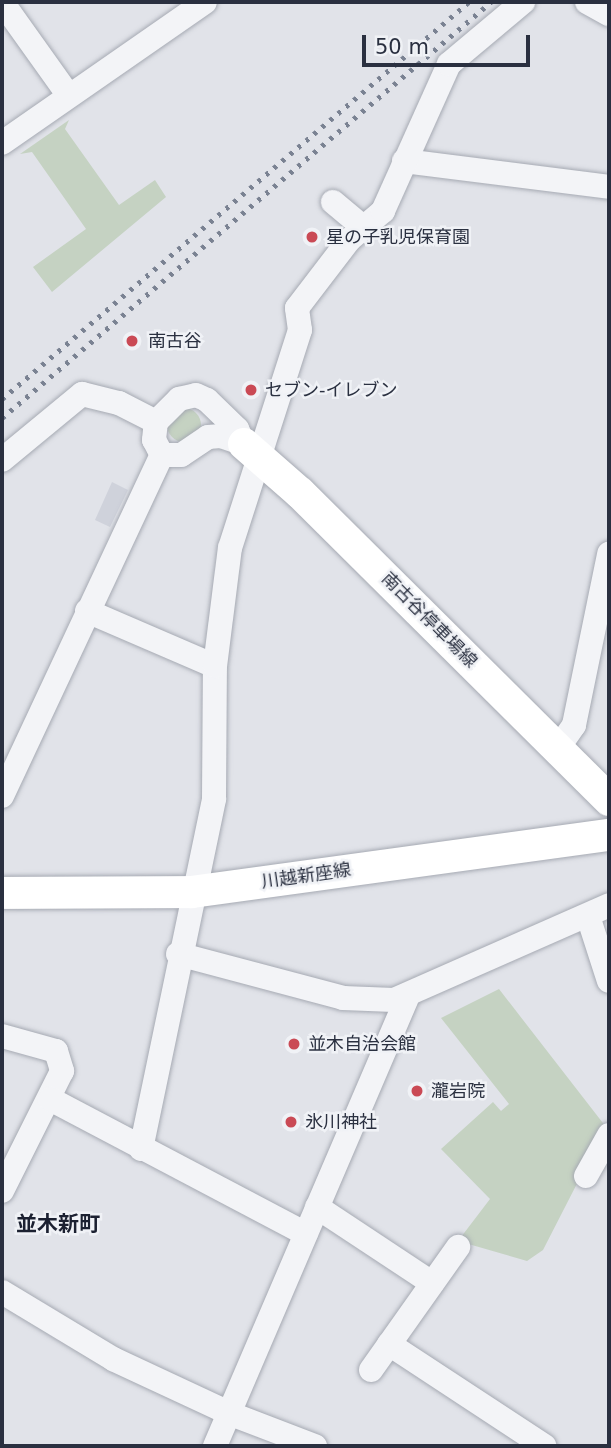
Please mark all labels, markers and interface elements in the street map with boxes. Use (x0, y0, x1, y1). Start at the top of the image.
scale bar (366, 21, 534, 65)
text: 50 m (375, 35, 429, 59)
place label: 星の子乳児保育園 (326, 226, 470, 248)
marker: 星の子乳児保育園 (304, 229, 320, 245)
place label: 南古谷 (148, 330, 202, 352)
marker: 南古谷 (122, 331, 142, 351)
place label: セブン-イレブン (265, 379, 397, 401)
marker: セブン-イレブン (243, 382, 259, 398)
street label: 南古谷停車場線 (377, 568, 481, 672)
street label: 川越新座線 (260, 859, 352, 893)
place label: 並木自治会館 (308, 1033, 416, 1055)
marker: 並木自治会館 (286, 1036, 302, 1052)
place label: 瀧岩院 (431, 1080, 485, 1102)
marker: 瀧岩院 (409, 1083, 425, 1099)
place label: 氷川神社 (305, 1111, 377, 1133)
marker: 氷川神社 (283, 1114, 299, 1130)
district label: 並木新町 (16, 1211, 100, 1237)

